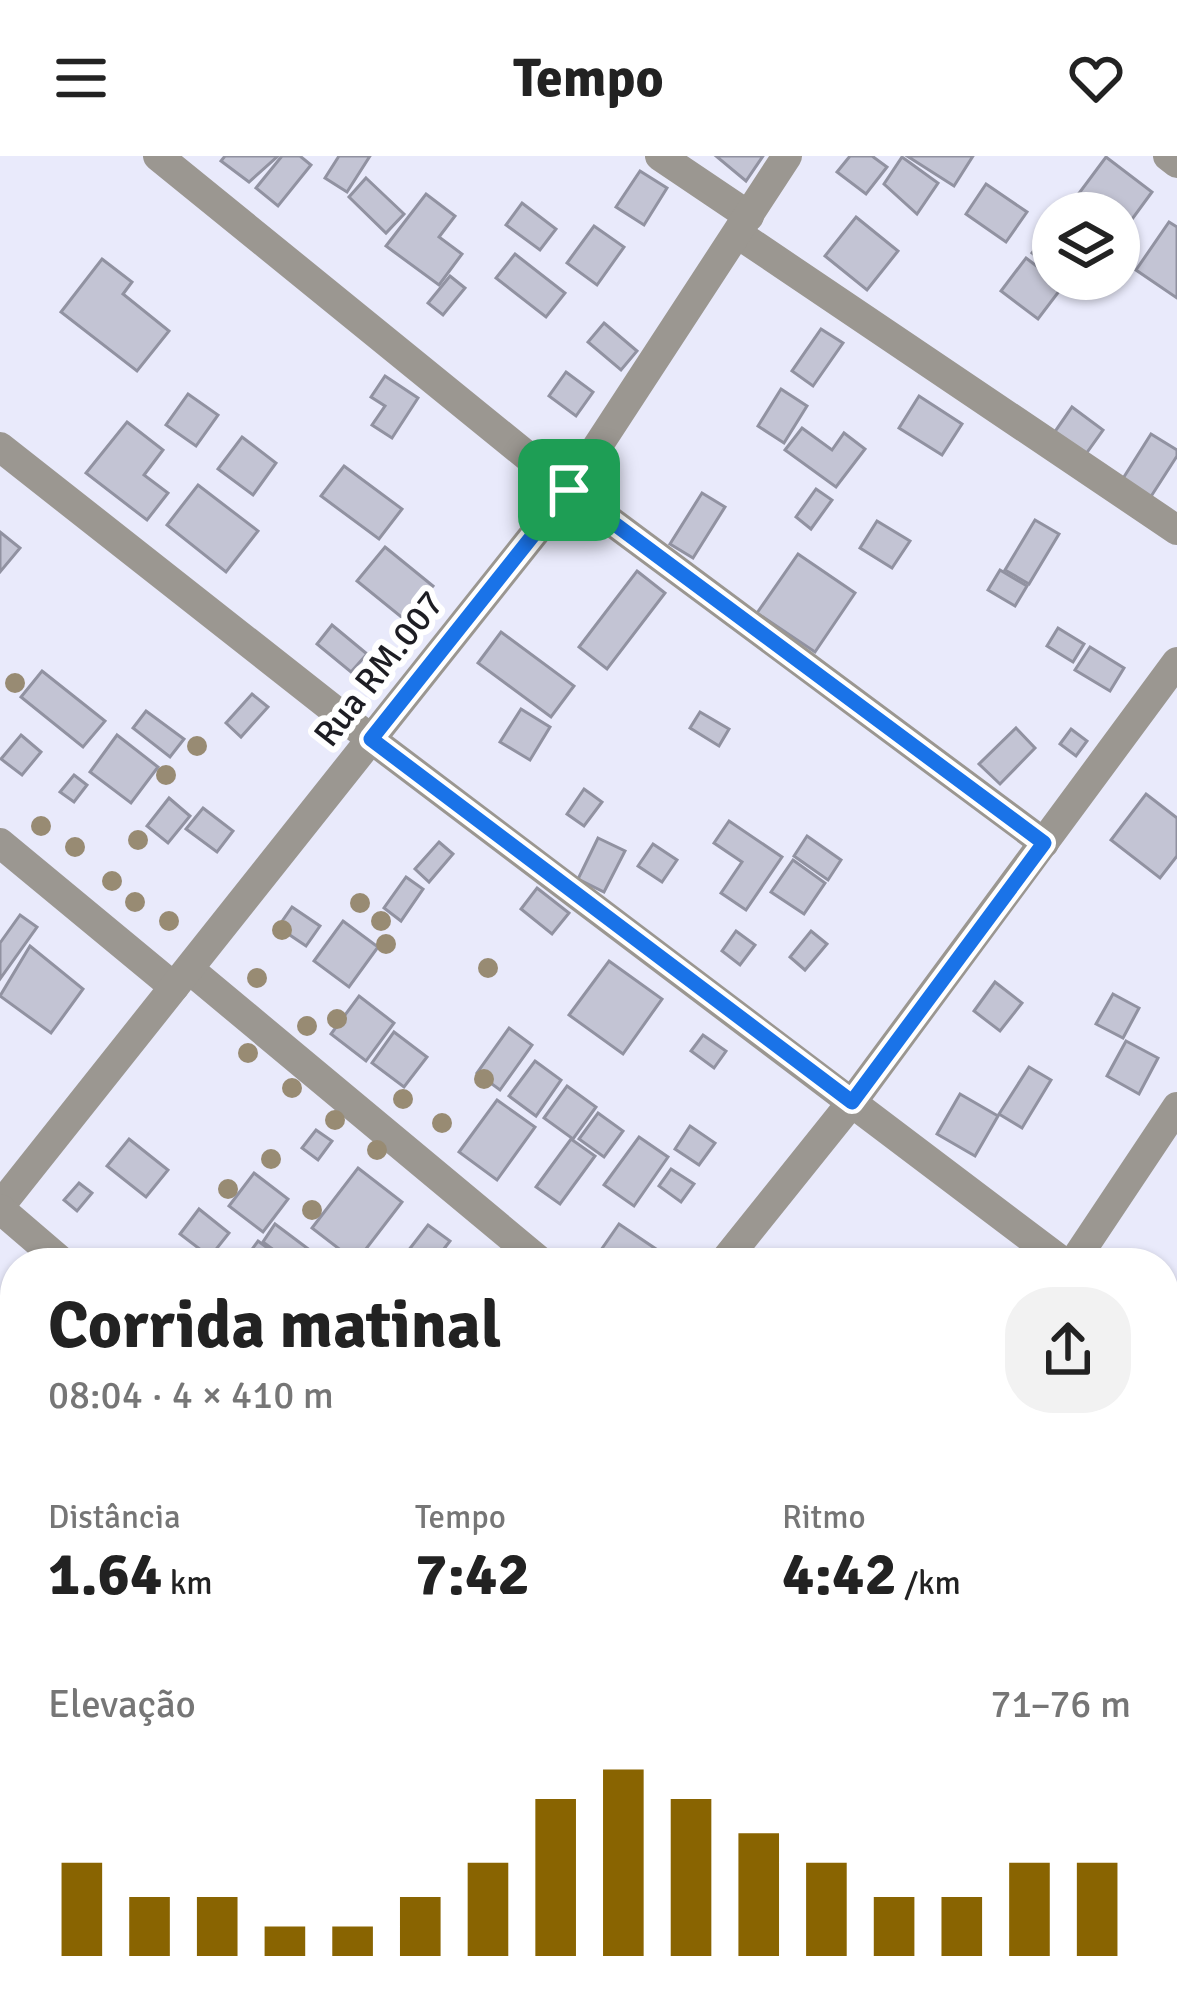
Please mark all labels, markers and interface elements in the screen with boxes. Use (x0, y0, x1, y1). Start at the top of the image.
icon: menu (48, 45, 114, 111)
text: Tempo (513, 45, 664, 112)
icon: heart (1063, 45, 1129, 111)
map controls (1032, 192, 1140, 300)
button: layers (1032, 192, 1140, 300)
pin (518, 439, 620, 541)
icon: arrive (536, 457, 602, 523)
street label: Rua RM.007 (304, 582, 454, 756)
text: Corrida matinal (48, 1285, 501, 1366)
button: share (1005, 1287, 1131, 1413)
text: 08:04 · 4 × 410 m (48, 1371, 334, 1419)
text: Distância (48, 1497, 181, 1538)
text: Tempo (415, 1497, 506, 1538)
text: Ritmo (782, 1497, 866, 1538)
text: 1.64 (48, 1538, 162, 1612)
text: 7:42 (415, 1538, 530, 1612)
text: 4:42 (782, 1538, 897, 1612)
text: km (162, 1563, 213, 1604)
text: /km (897, 1563, 961, 1604)
text: Elevação (48, 1680, 196, 1728)
text: 71–76 m (990, 1680, 1131, 1728)

